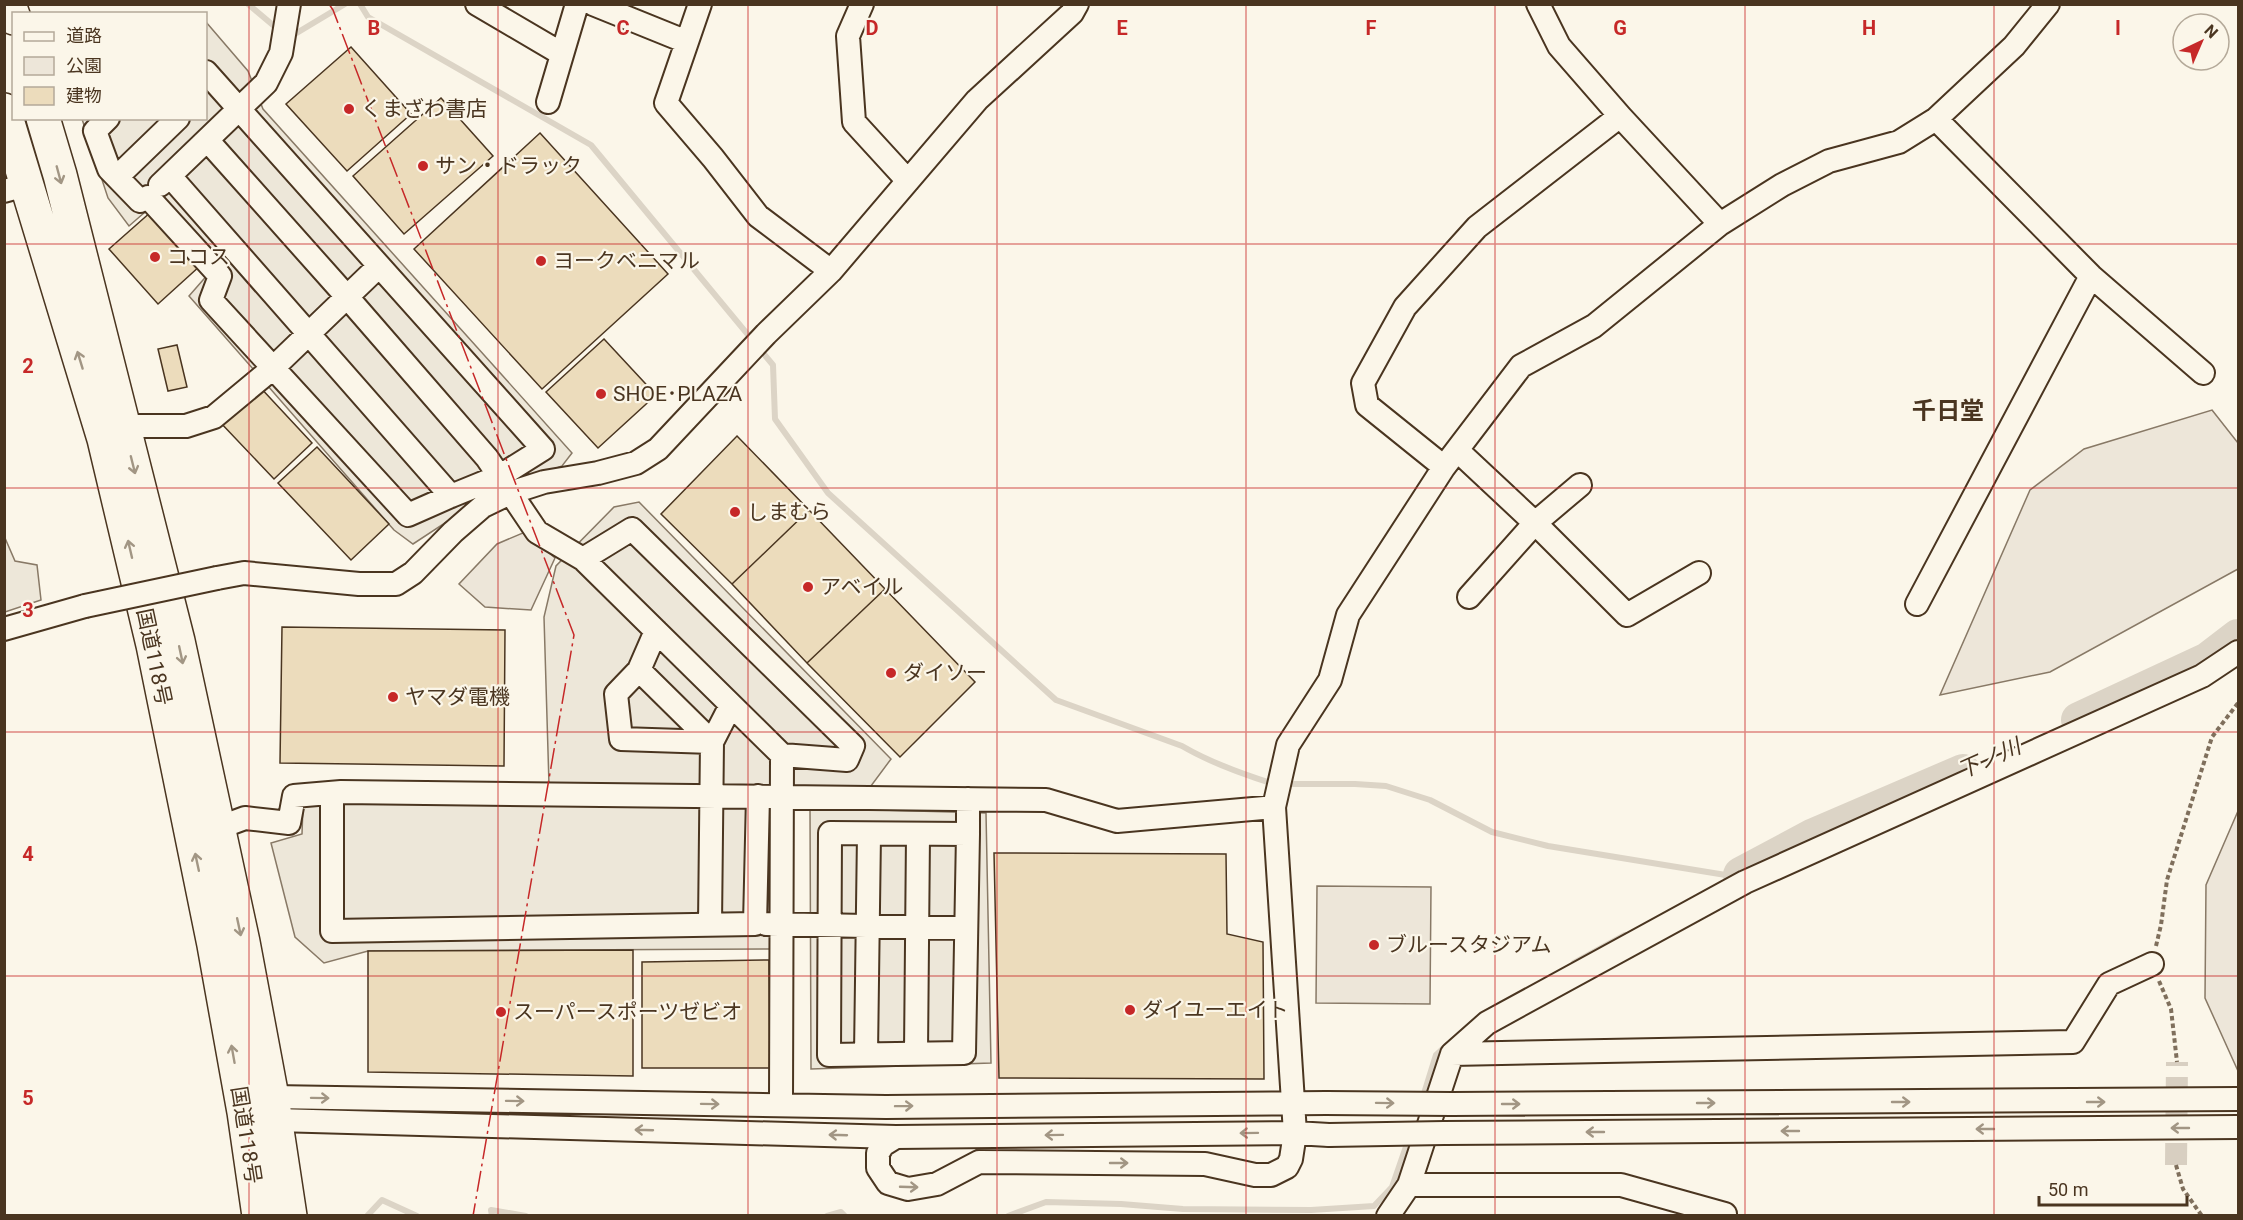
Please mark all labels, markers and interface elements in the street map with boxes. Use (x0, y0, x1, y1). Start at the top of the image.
legend (12, 12, 207, 120)
north arrow (2171, 12, 2231, 72)
text: B (368, 16, 380, 40)
text: C (616, 16, 630, 40)
text: D (866, 16, 879, 40)
text: E (1116, 16, 1128, 40)
text: F (1366, 16, 1377, 40)
text: G (1613, 16, 1627, 40)
text: H (1862, 16, 1876, 40)
text: I (2115, 16, 2121, 40)
text: N (2200, 21, 2222, 42)
text: 道路 (66, 25, 102, 46)
text: 公園 (66, 55, 102, 76)
text: 建物 (66, 85, 102, 106)
place label: くまざわ書店 (361, 97, 487, 121)
marker: くまざわ書店 (342, 102, 356, 116)
place label: サン・ドラック (435, 154, 582, 178)
marker: サン・ドラック (416, 159, 430, 173)
one-way arrow (54, 165, 66, 184)
place label: ココス (167, 245, 230, 269)
place label: ヨークベニマル (553, 249, 700, 273)
marker: ココス (148, 250, 162, 264)
marker: ヨークベニマル (534, 254, 548, 268)
one-way arrow (74, 351, 85, 370)
text: 2 (22, 354, 34, 378)
place label: SHOE･PLAZA (613, 382, 742, 406)
marker: SHOE･PLAZA (594, 387, 608, 401)
district label: 千日堂 (1912, 397, 1984, 425)
one-way arrow (128, 456, 140, 475)
place label: しまむら (747, 500, 831, 524)
marker: しまむら (728, 505, 742, 519)
one-way arrow (123, 539, 135, 558)
place label: アベイル (820, 575, 904, 599)
marker: アベイル (801, 580, 815, 594)
text: 3 (22, 598, 34, 622)
street label: 国道118号 (132, 606, 176, 708)
one-way arrow (176, 644, 187, 664)
place label: ダイソー (903, 661, 987, 685)
marker: ダイソー (884, 666, 898, 680)
place label: ヤマダ電機 (405, 685, 510, 709)
marker: ヤマダ電機 (386, 690, 400, 704)
water label: 下ノ川 (1954, 733, 2026, 783)
text: 4 (22, 842, 34, 866)
one-way arrow (191, 853, 202, 873)
one-way arrow (234, 918, 246, 937)
place label: ブルースタジアム (1386, 933, 1551, 957)
marker: ブルースタジアム (1367, 938, 1381, 952)
place label: ダイユーエイト (1142, 998, 1289, 1022)
place label: スーパースポーツゼビオ (513, 1000, 742, 1024)
marker: ダイユーエイト (1123, 1003, 1137, 1017)
marker: スーパースポーツゼビオ (494, 1005, 508, 1019)
one-way arrow (227, 1045, 238, 1064)
street label: 国道118号 (226, 1085, 266, 1185)
text: 5 (22, 1086, 34, 1110)
one-way arrow (309, 1092, 329, 1104)
one-way arrow (504, 1095, 524, 1107)
one-way arrow (1890, 1096, 1910, 1108)
one-way arrow (2085, 1096, 2105, 1107)
one-way arrow (1695, 1097, 1715, 1109)
one-way arrow (699, 1098, 719, 1110)
one-way arrow (1374, 1098, 1394, 1109)
one-way arrow (1500, 1098, 1520, 1110)
one-way arrow (894, 1100, 914, 1112)
one-way arrow (2171, 1122, 2191, 1134)
one-way arrow (1976, 1123, 1996, 1135)
one-way arrow (634, 1124, 654, 1136)
one-way arrow (1781, 1125, 1801, 1137)
one-way arrow (1586, 1126, 1606, 1138)
one-way arrow (1240, 1128, 1260, 1139)
one-way arrow (829, 1130, 849, 1141)
one-way arrow (1045, 1130, 1065, 1141)
one-way arrow (1109, 1157, 1129, 1169)
scale bar (2039, 1169, 2188, 1207)
text: 50 m (2048, 1179, 2088, 1200)
one-way arrow (899, 1181, 918, 1192)

